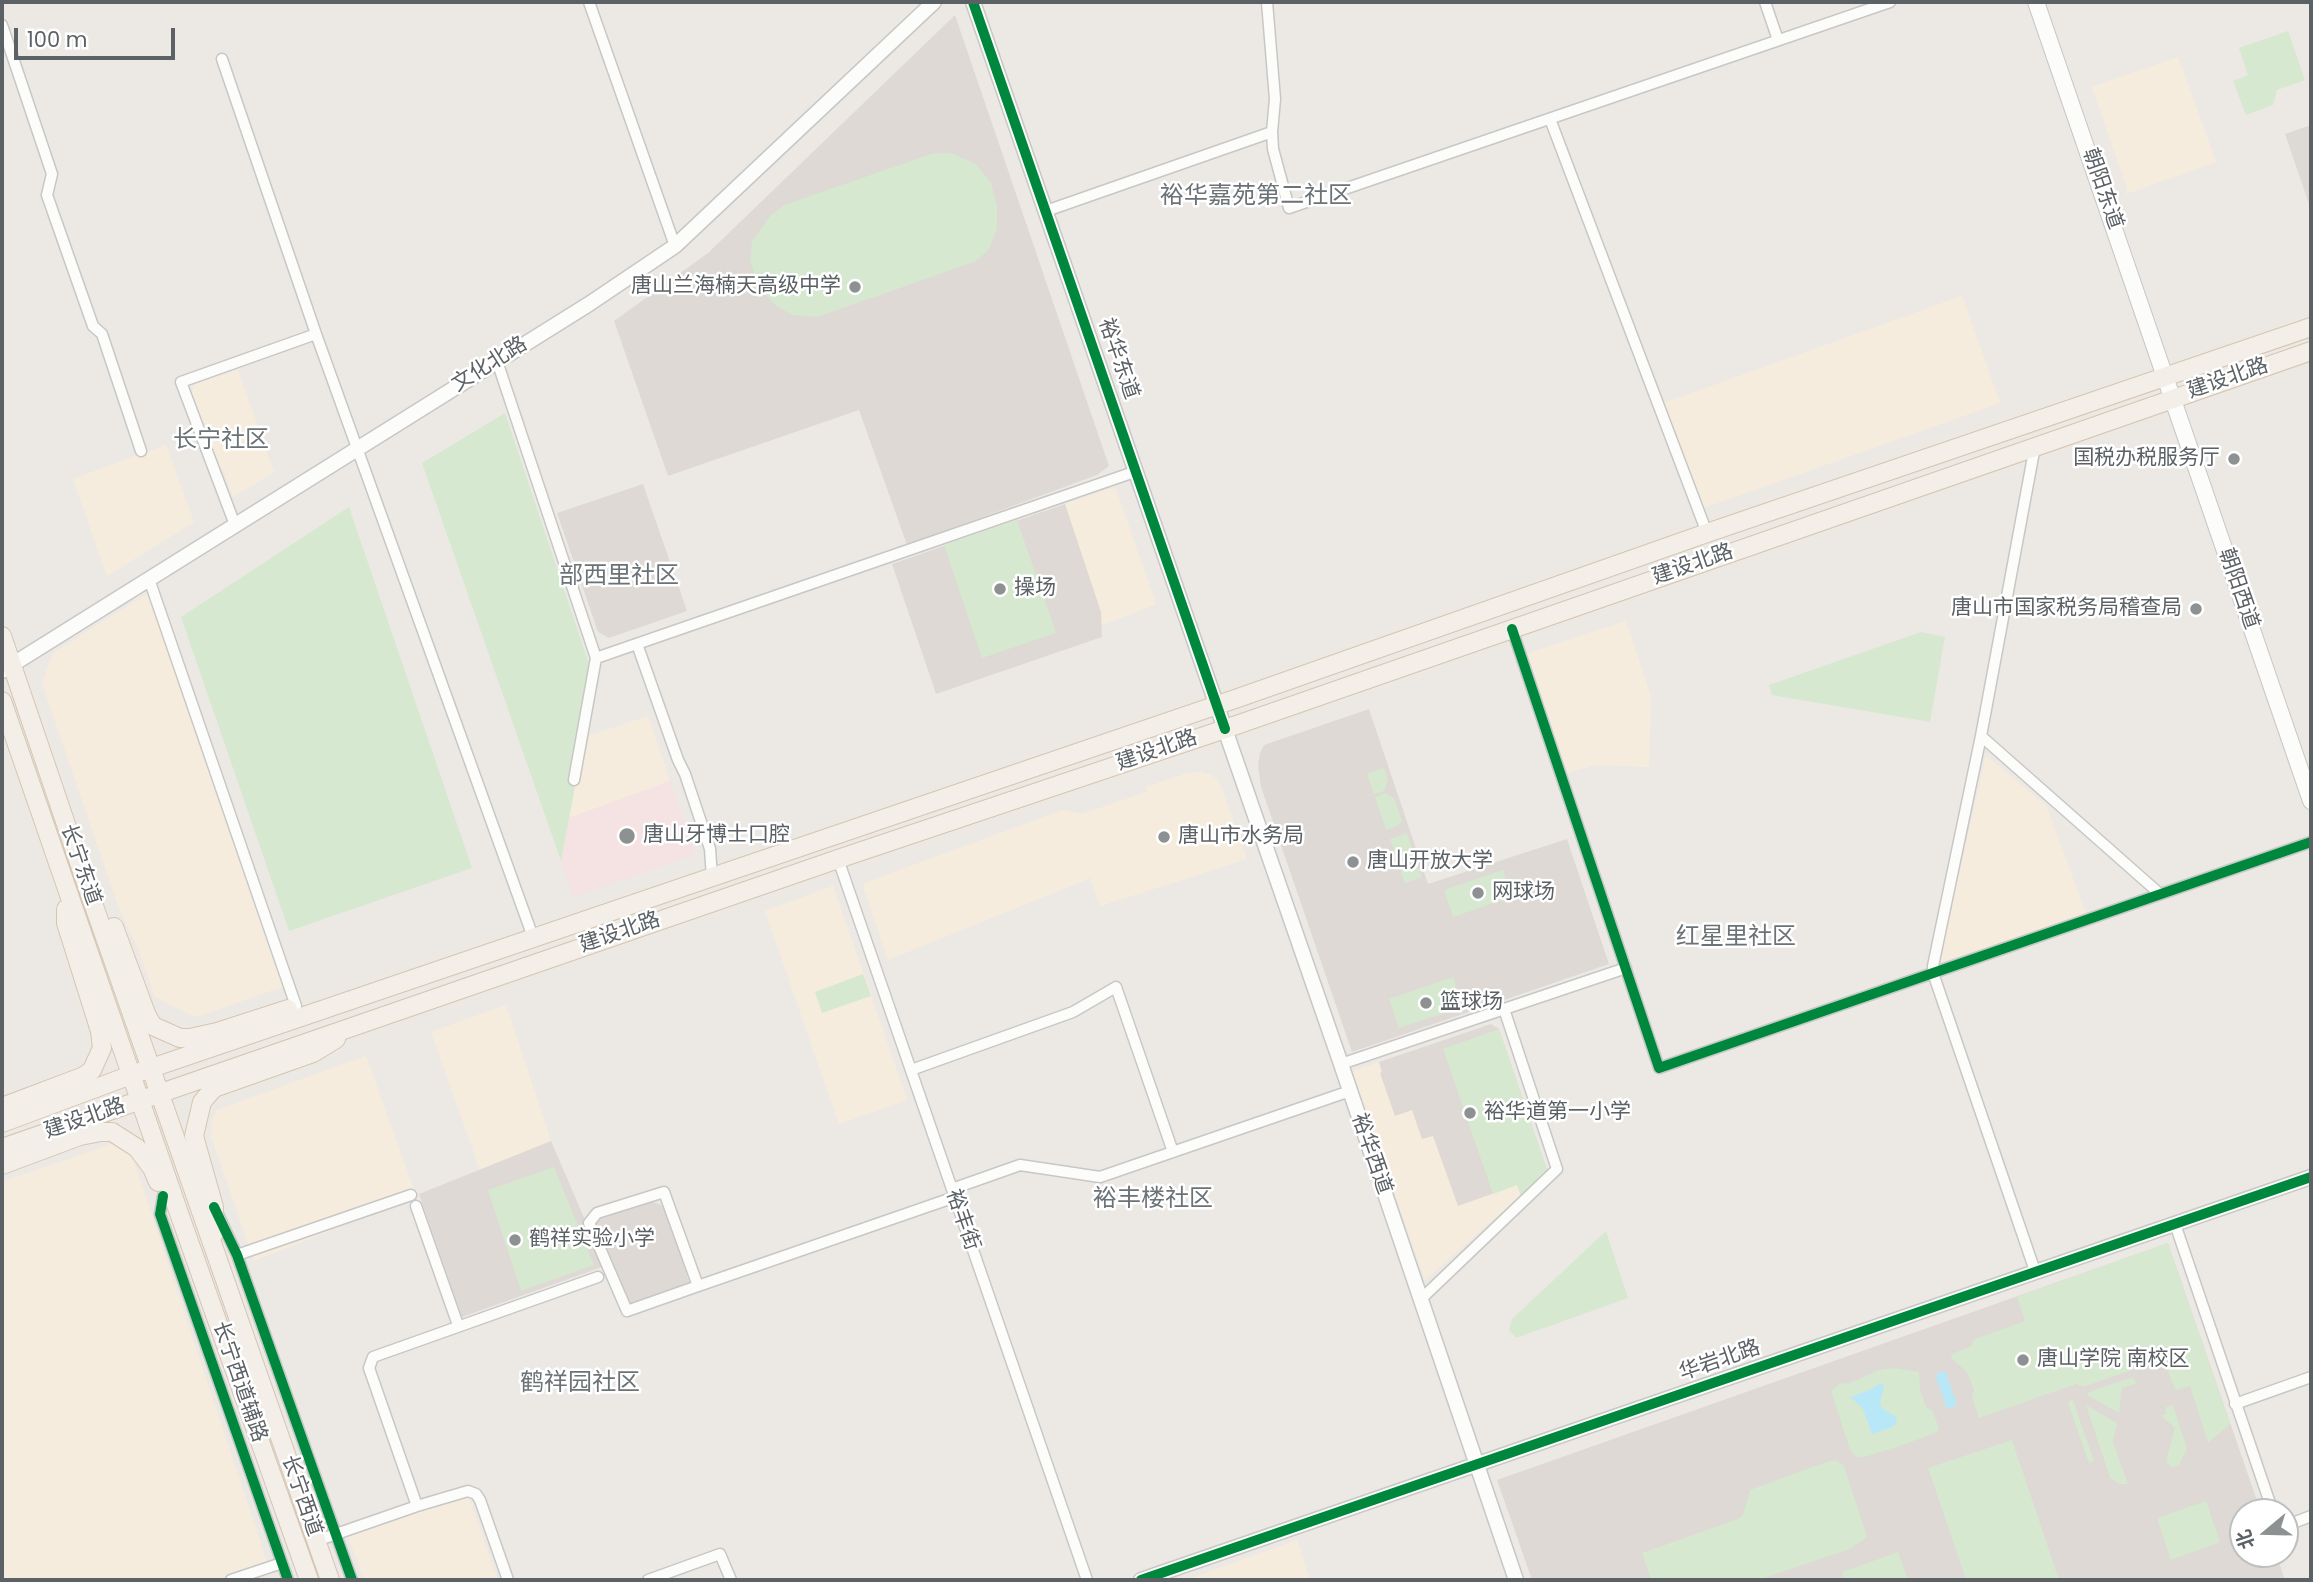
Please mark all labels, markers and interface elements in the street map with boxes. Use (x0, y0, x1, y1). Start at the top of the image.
scale bar (18, 14, 178, 58)
text: 100 m (27, 25, 87, 54)
street label: 朝阳东道 (2076, 145, 2128, 233)
district label: 裕华嘉苑第二社区 (1160, 183, 1352, 211)
place label: 唐山兰海楠天高级中学 (631, 274, 841, 300)
marker: 唐山兰海楠天高级中学 (847, 279, 863, 295)
street label: 裕华东道 (1092, 315, 1144, 403)
street label: 文化北路 (448, 332, 532, 398)
street label: 建设北路 (2184, 353, 2272, 405)
district label: 长宁社区 (173, 427, 269, 455)
place label: 国税办税服务厅 (2073, 446, 2220, 472)
marker: 国税办税服务厅 (2226, 451, 2242, 467)
street label: 建设北路 (1649, 539, 1737, 591)
street label: 朝阳西道 (2212, 545, 2264, 633)
district label: 部西里社区 (559, 563, 679, 591)
place label: 操场 (1014, 576, 1056, 602)
marker: 操场 (992, 581, 1008, 597)
place label: 唐山市国家税务局稽查局 (1951, 596, 2182, 622)
marker: 唐山市国家税务局稽查局 (2188, 601, 2204, 617)
street label: 建设北路 (1113, 725, 1201, 777)
street label: 长宁东道 (54, 821, 106, 909)
place label: 唐山牙博士口腔 (643, 823, 790, 849)
place label: 唐山市水务局 (1178, 824, 1304, 850)
marker: 唐山牙博士口腔 (617, 826, 637, 846)
marker: 唐山市水务局 (1156, 829, 1172, 845)
place label: 唐山开放大学 (1367, 849, 1493, 875)
marker: 唐山开放大学 (1345, 854, 1361, 870)
place label: 网球场 (1492, 880, 1555, 906)
marker: 网球场 (1470, 885, 1486, 901)
street label: 建设北路 (576, 907, 664, 959)
district label: 红星里社区 (1676, 924, 1796, 952)
place label: 篮球场 (1440, 990, 1503, 1016)
marker: 篮球场 (1418, 995, 1434, 1011)
street label: 建设北路 (41, 1093, 129, 1145)
place label: 裕华道第一小学 (1484, 1100, 1631, 1126)
marker: 裕华道第一小学 (1462, 1105, 1478, 1121)
street label: 裕华西道 (1345, 1110, 1397, 1198)
street label: 裕丰街 (940, 1186, 984, 1254)
district label: 裕丰楼社区 (1093, 1186, 1213, 1214)
place label: 鹤祥实验小学 (529, 1227, 655, 1253)
marker: 鹤祥实验小学 (507, 1232, 523, 1248)
street label: 长宁西道辅路 (207, 1318, 271, 1446)
street label: 华岩北路 (1676, 1335, 1764, 1387)
place label: 唐山学院 南校区 (2037, 1347, 2190, 1373)
marker: 唐山学院 南校区 (2015, 1352, 2031, 1368)
district label: 鹤祥园社区 (520, 1370, 640, 1398)
street label: 长宁西道 (275, 1452, 327, 1540)
north arrow (2229, 1498, 2299, 1568)
text: 北 (2230, 1526, 2261, 1553)

